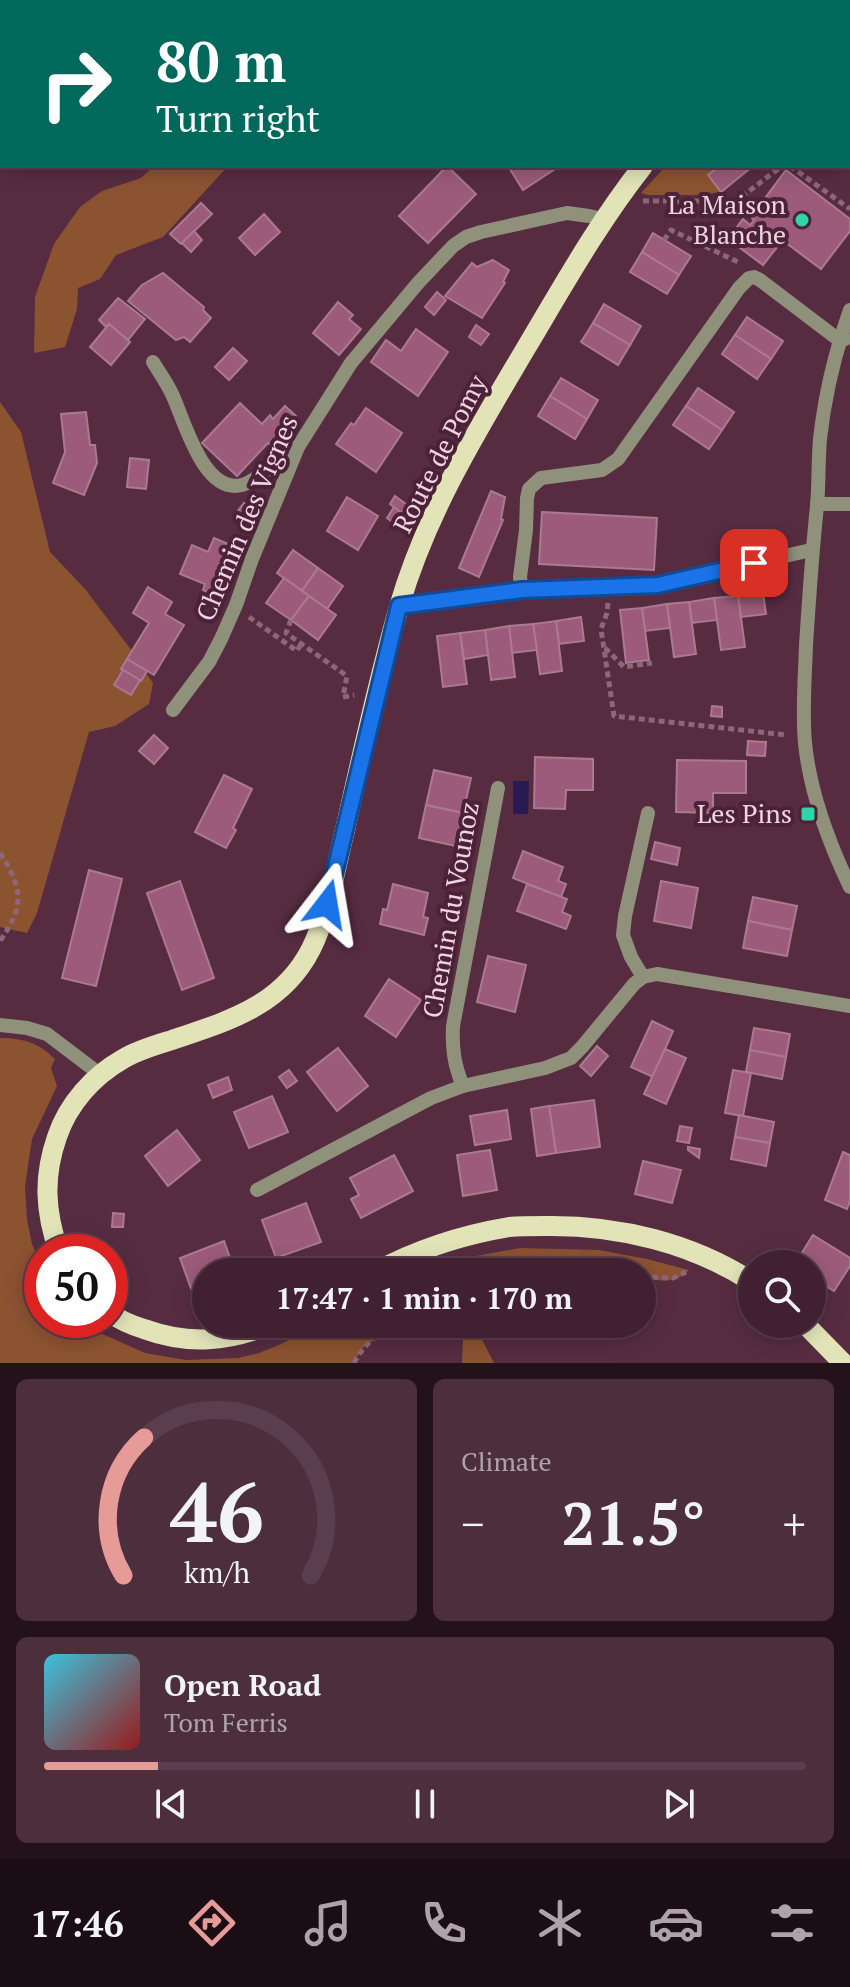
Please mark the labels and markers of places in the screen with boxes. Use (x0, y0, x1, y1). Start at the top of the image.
place label: La Maison Blanche (668, 187, 786, 251)
marker: La Maison Blanche (793, 211, 811, 229)
pin (720, 529, 788, 597)
place label: Les Pins (697, 796, 792, 830)
marker: Les Pins (799, 805, 817, 823)

